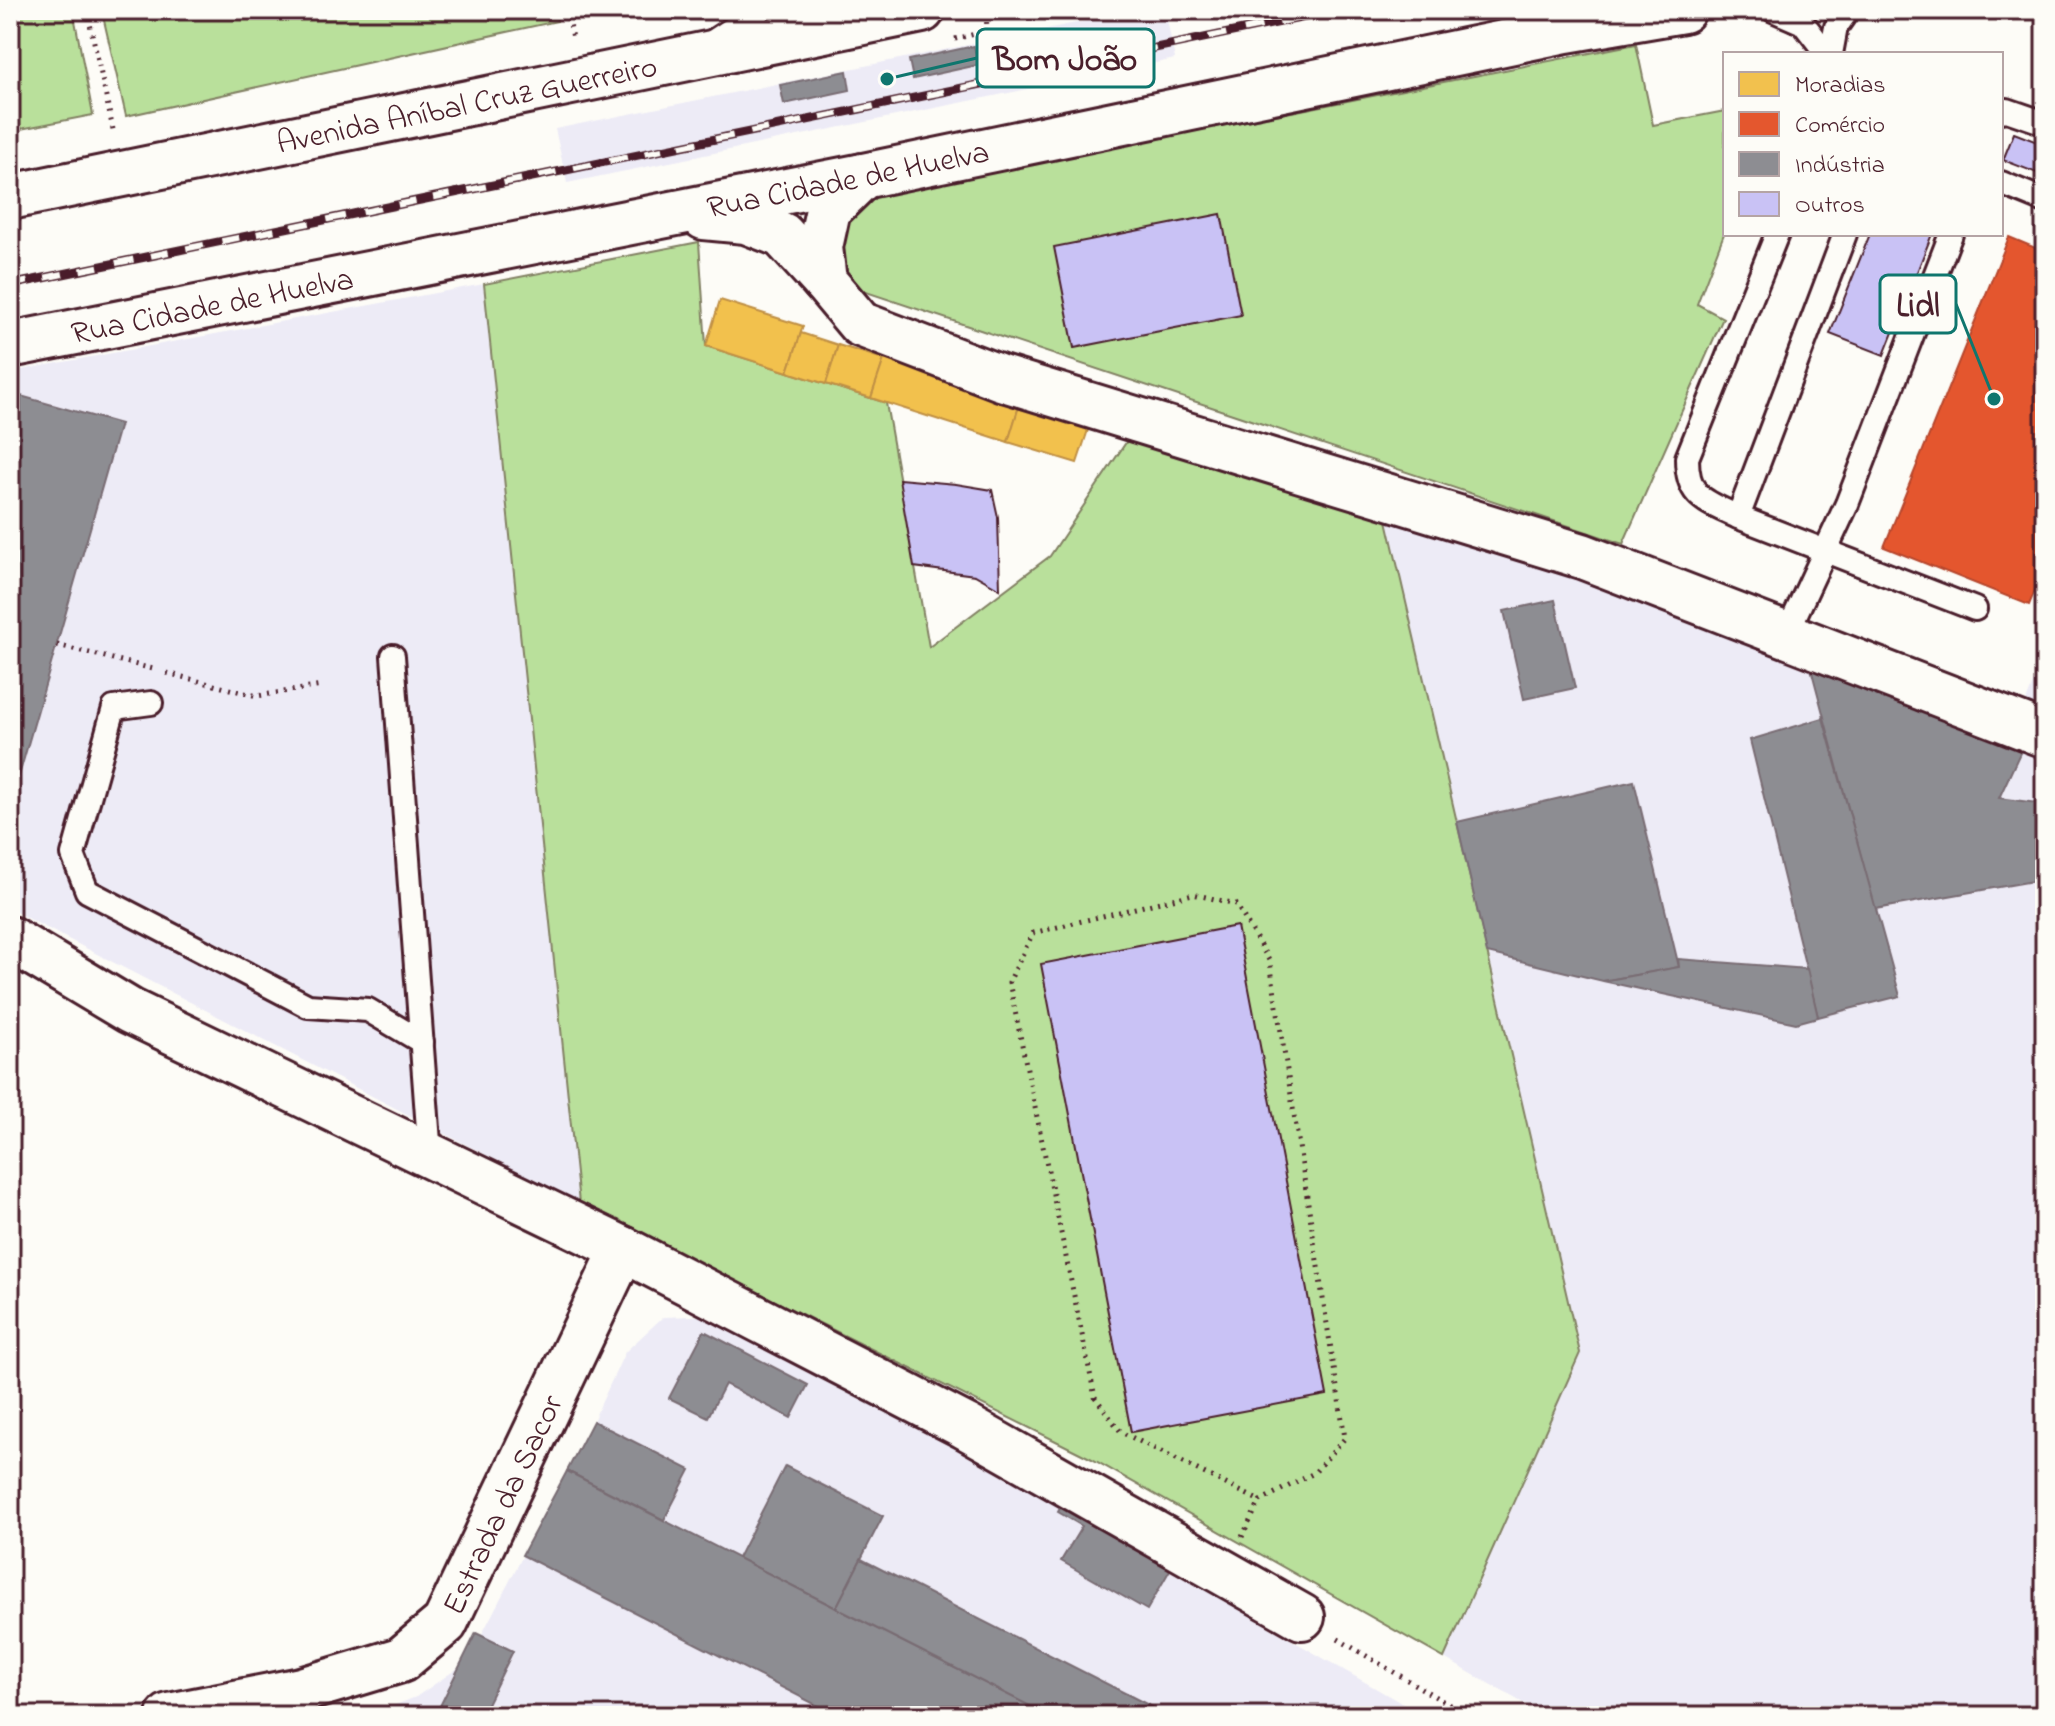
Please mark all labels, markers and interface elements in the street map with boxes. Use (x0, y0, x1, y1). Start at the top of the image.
callout: Bom João (977, 29, 1154, 87)
text: Bom João (991, 37, 1137, 87)
street label: Avenida Aníbal Cruz Guerreiro (273, 45, 662, 169)
legend (1723, 52, 2003, 236)
text: Moradias (1795, 69, 1885, 104)
text: Comércio (1795, 109, 1885, 144)
street label: Rua Cidade de Huelva (703, 130, 994, 233)
text: Indústria (1795, 149, 1885, 184)
text: Outros (1795, 189, 1865, 224)
street label: Rua Cidade de Huelva (68, 257, 358, 359)
callout: Lidl (1880, 275, 1956, 333)
text: Lidl (1896, 283, 1940, 333)
street label: Estrada da Sacor (432, 1388, 577, 1624)

